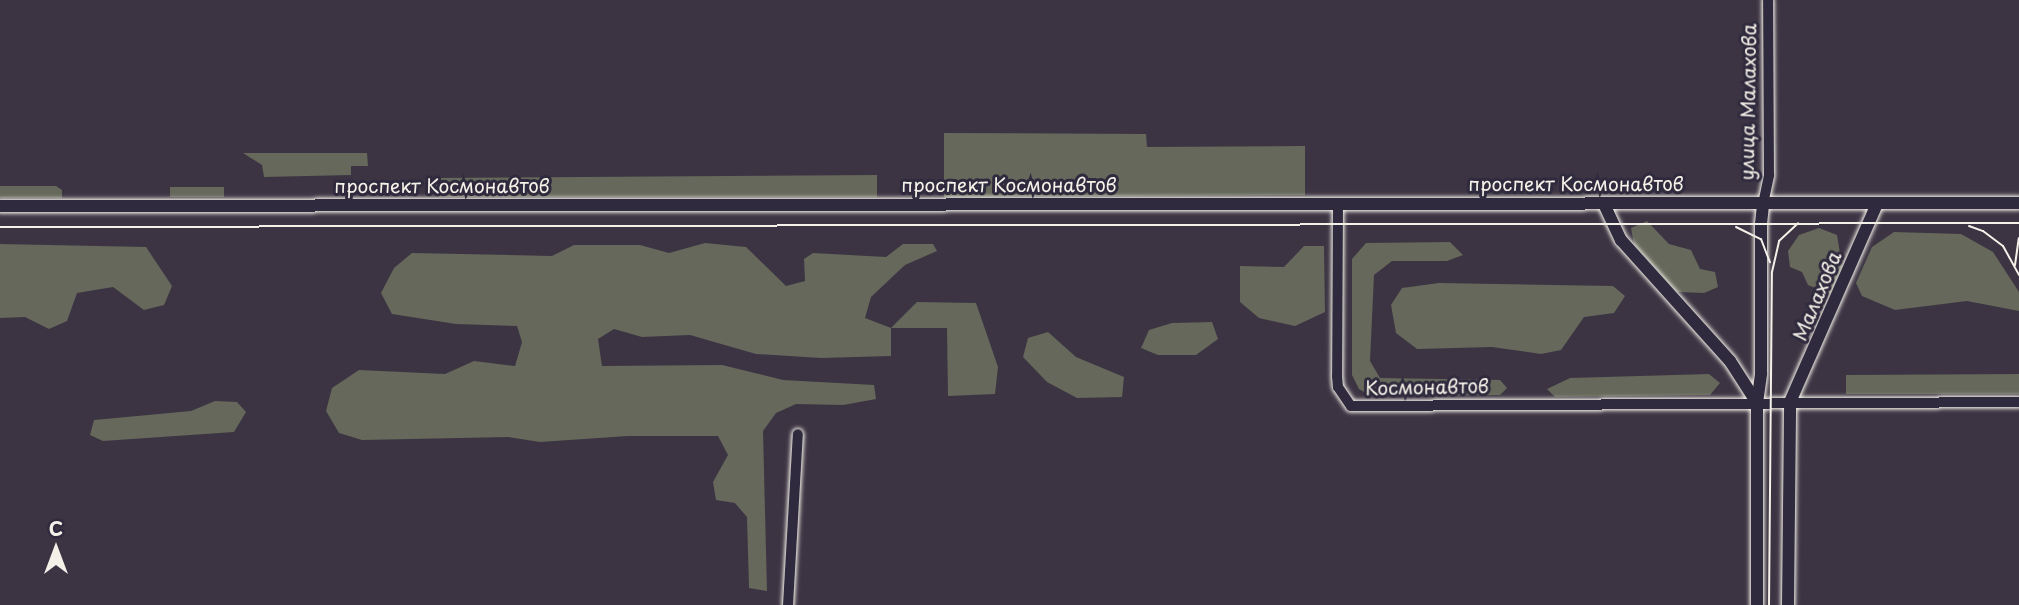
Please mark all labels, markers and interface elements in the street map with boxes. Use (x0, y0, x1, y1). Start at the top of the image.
street label: улица Малахова (1735, 23, 1761, 181)
street label: проспект Космонавтов (1468, 173, 1684, 195)
street label: проспект Космонавтов (901, 174, 1117, 196)
street label: проспект Космонавтов (334, 175, 550, 197)
street label: Малахова (1788, 248, 1846, 344)
street label: Космонавтов (1365, 375, 1489, 399)
north arrow (21, 514, 91, 584)
text: С (49, 514, 63, 542)

